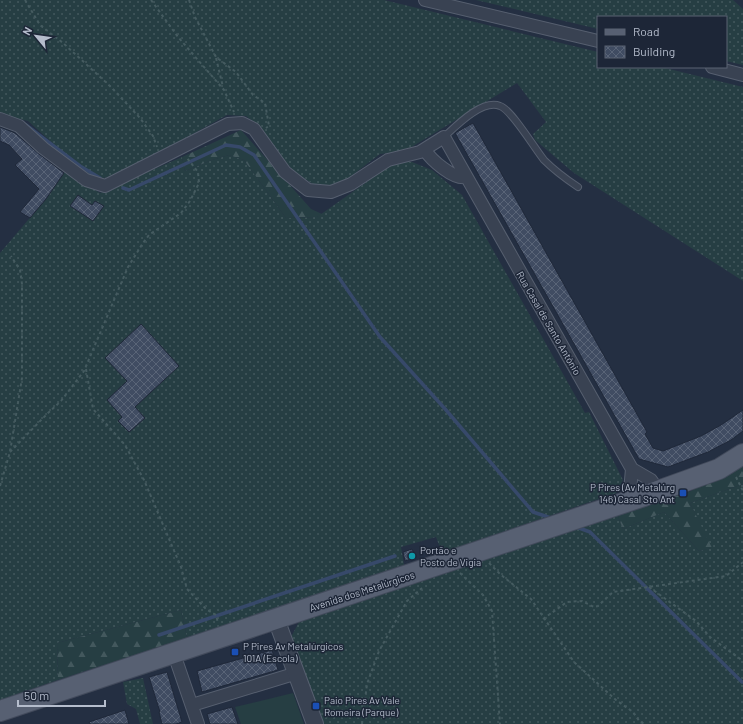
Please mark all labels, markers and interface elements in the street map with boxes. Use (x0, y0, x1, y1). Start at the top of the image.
north arrow (16, 16, 56, 56)
legend (597, 16, 727, 68)
text: Road (633, 24, 660, 38)
text: N (19, 25, 34, 37)
text: Building (633, 44, 675, 58)
street label: Rua Casal de Santo António (514, 269, 584, 377)
place label: P Pires (Av Metalúrg 146) Casal Sto Ant (590, 481, 675, 505)
marker: P Pires (Av Metalúrg 146) Casal Sto Ant (678, 488, 688, 498)
place label: Portão e Posto de Vigia (420, 544, 481, 568)
marker: Portão e Posto de Vigia (407, 551, 417, 561)
street label: Avenida dos Metalúrgicos (308, 568, 416, 614)
place label: P Pires Av Metalúrgicos 101A (Escola) (243, 640, 343, 664)
marker: P Pires Av Metalúrgicos 101A (Escola) (230, 647, 240, 657)
scale bar (18, 682, 105, 708)
text: 50 m (24, 688, 49, 702)
place label: Paio Pires Av Vale Romeira (Parque) (324, 694, 400, 718)
marker: Paio Pires Av Vale Romeira (Parque) (311, 701, 321, 711)

